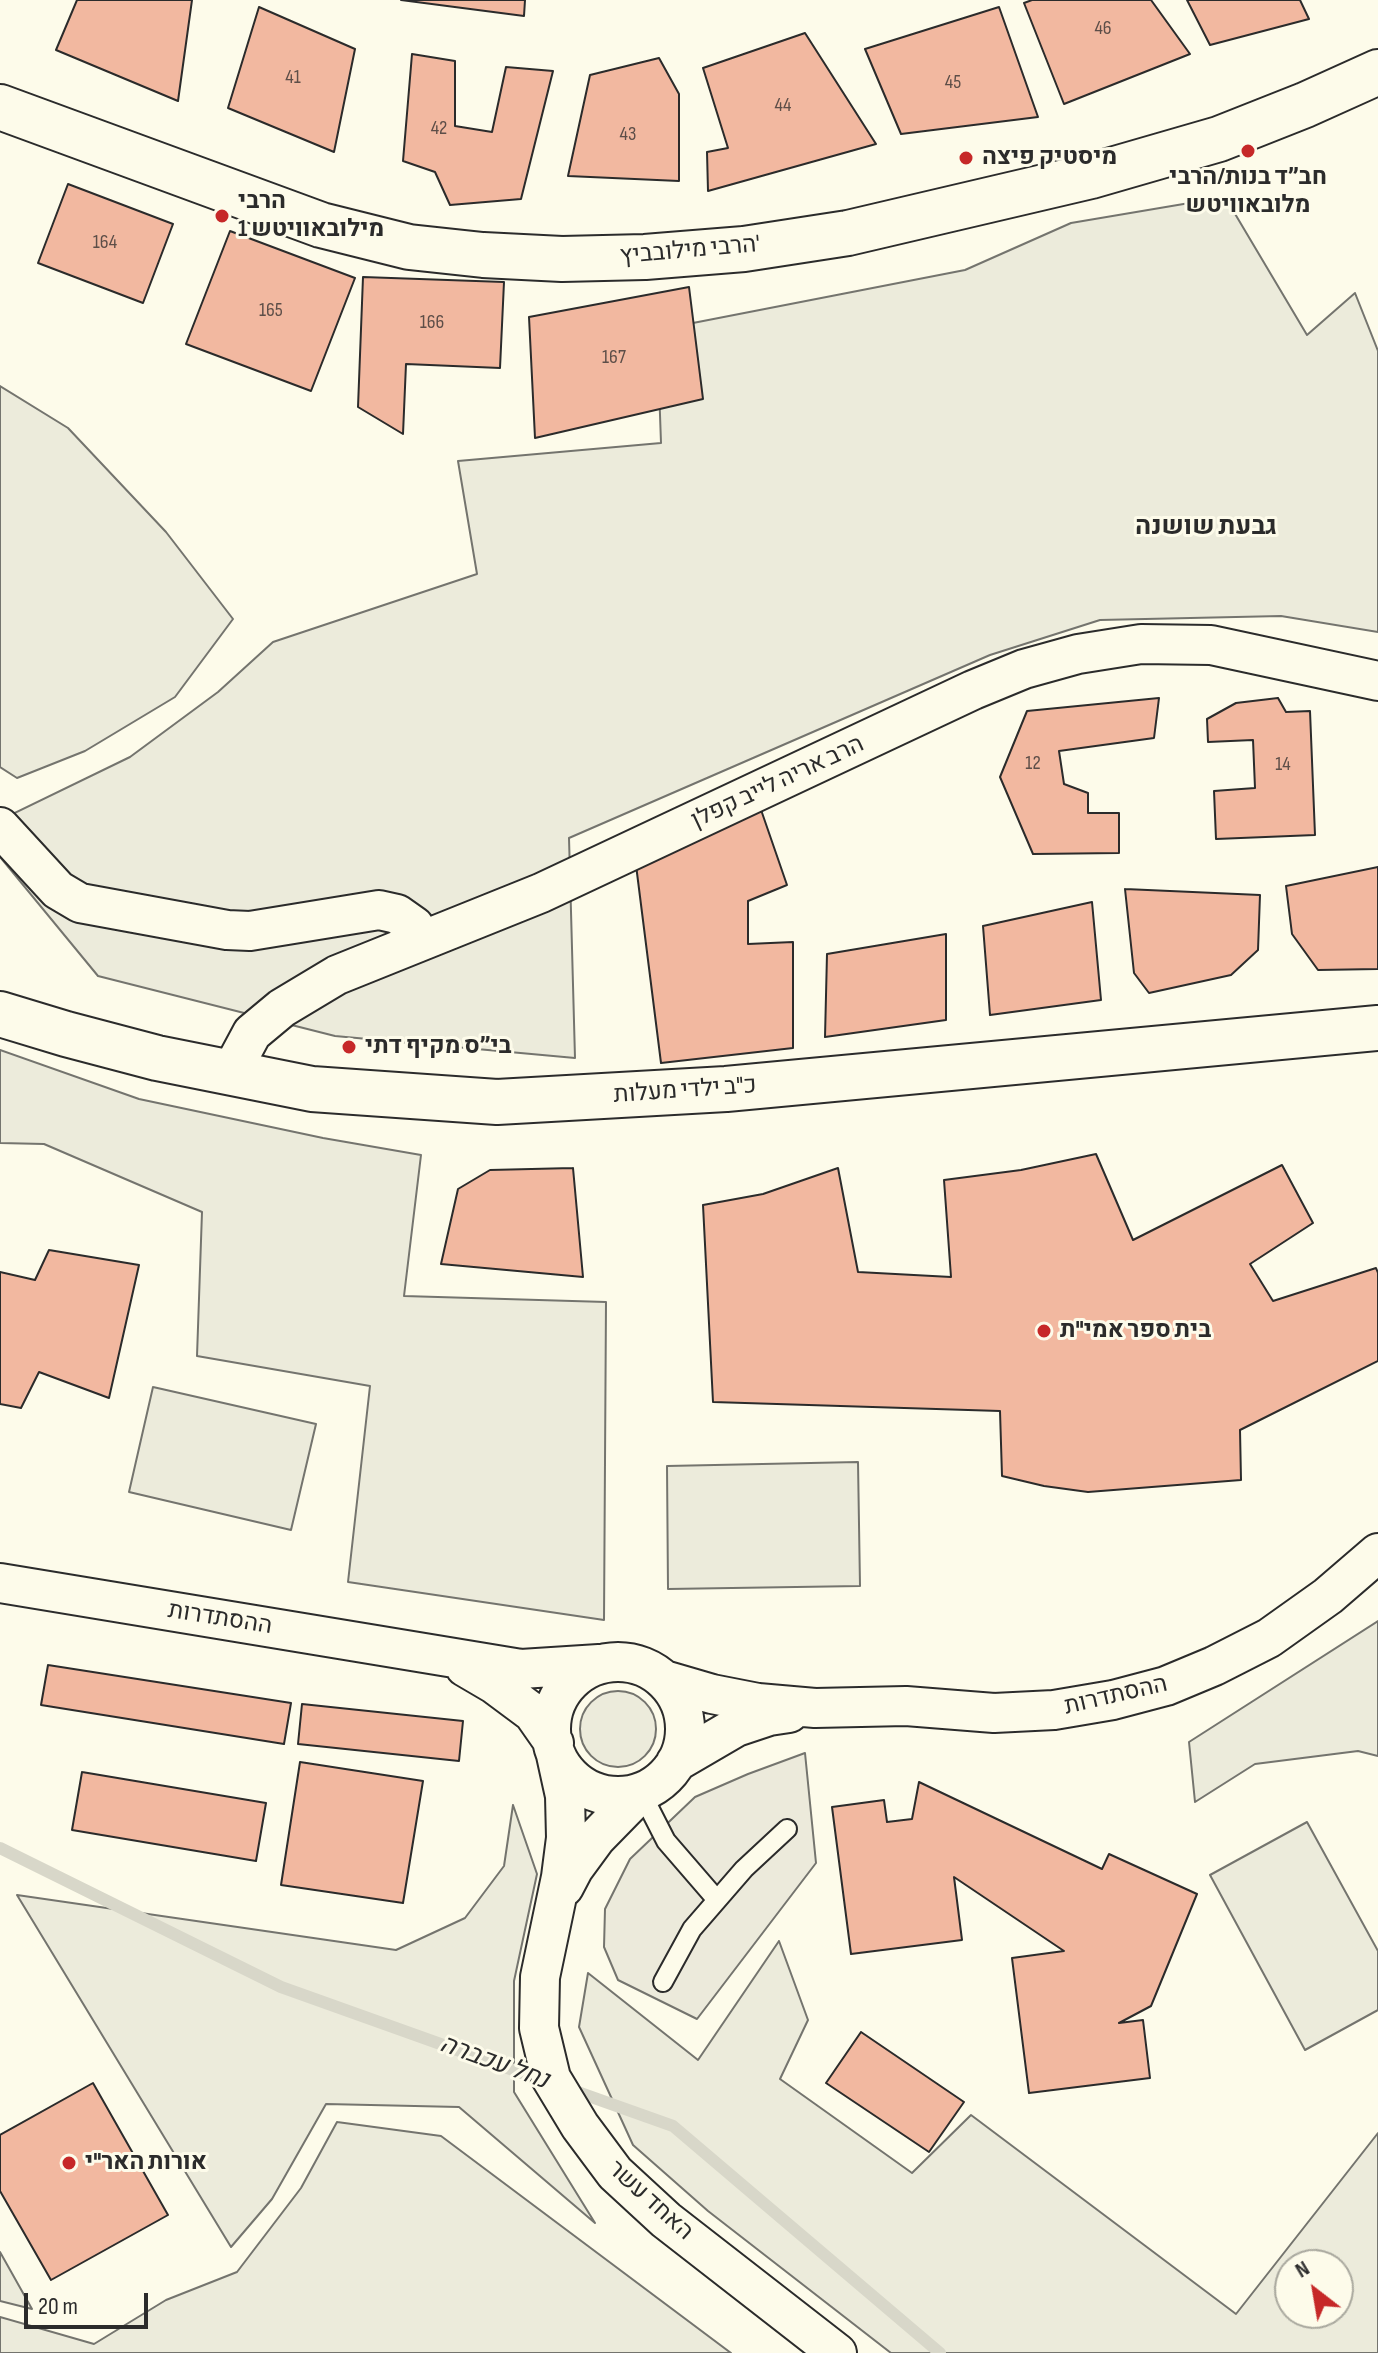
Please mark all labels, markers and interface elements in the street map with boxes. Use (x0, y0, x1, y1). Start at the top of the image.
house number: 46 (1094, 17, 1112, 41)
house number: 41 (285, 66, 301, 90)
house number: 45 (945, 71, 961, 95)
house number: 44 (775, 94, 791, 118)
house number: 42 (431, 117, 447, 141)
house number: 43 (620, 123, 636, 147)
marker: חב״ד בנות/הרבי מלובאוויטש (1239, 142, 1257, 160)
place label: מיסטיק פיצה (982, 144, 1117, 172)
marker: מיסטיק פיצה (957, 149, 975, 167)
place label: חב״ד בנות/הרבי מלובאוויטש (1169, 164, 1327, 220)
place label: הרבי מילובאוויטש 1 (238, 188, 384, 244)
marker: הרבי מילובאוויטש 1 (213, 207, 231, 225)
house number: 164 (93, 231, 117, 255)
street label: הרבי מילובביץ' (619, 231, 761, 271)
house number: 165 (259, 299, 283, 323)
house number: 166 (420, 311, 444, 335)
house number: 167 (602, 346, 626, 370)
district label: גבעת שושנה (1135, 511, 1277, 543)
street label: הרב אריה לייב קפלן (687, 730, 869, 836)
house number: 12 (1025, 752, 1041, 776)
house number: 14 (1275, 753, 1291, 777)
place label: בי״ס מקיף דתי (365, 1033, 512, 1061)
marker: בי״ס מקיף דתי (340, 1038, 358, 1056)
street label: כ"ב ילדי מעלות (613, 1072, 757, 1110)
place label: בית ספר אמי"ת (1060, 1317, 1211, 1345)
marker: בית ספר אמי"ת (1035, 1322, 1053, 1340)
street label: ההסתדרות (166, 1597, 274, 1641)
street label: ההסתדרות (1062, 1670, 1170, 1722)
water label: נחל עכברה (435, 2029, 553, 2097)
place label: אורות האר"י (85, 2149, 207, 2177)
marker: אורות האר"י (60, 2154, 78, 2172)
street label: האחד עשר (601, 2155, 699, 2247)
north arrow (1274, 2249, 1354, 2329)
text: N (1290, 2255, 1314, 2284)
scale bar (28, 2277, 152, 2327)
text: 20 m (38, 2292, 78, 2321)

